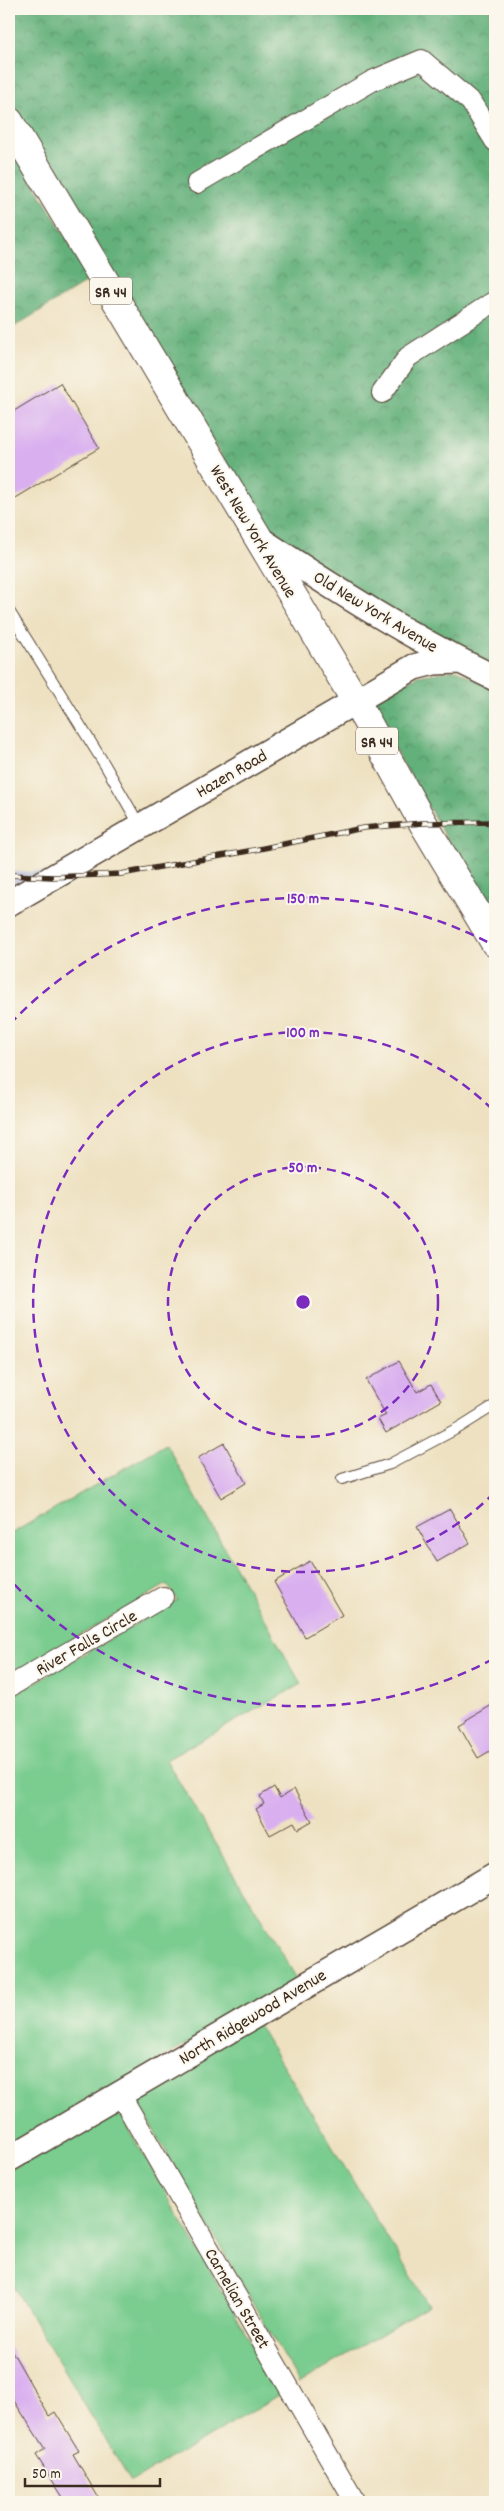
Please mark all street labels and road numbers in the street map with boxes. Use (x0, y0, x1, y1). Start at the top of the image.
road number: SR 44 (90, 278, 132, 304)
street label: West New York Avenue (202, 461, 302, 604)
street label: Old New York Avenue (308, 566, 442, 660)
road number: SR 44 (356, 728, 398, 754)
street label: Hazen Road (192, 745, 272, 806)
street label: River Falls Circle (32, 1605, 143, 1683)
street label: North Ridgewood Avenue (175, 1964, 332, 2072)
street label: Carnelian Street (197, 2244, 275, 2354)

